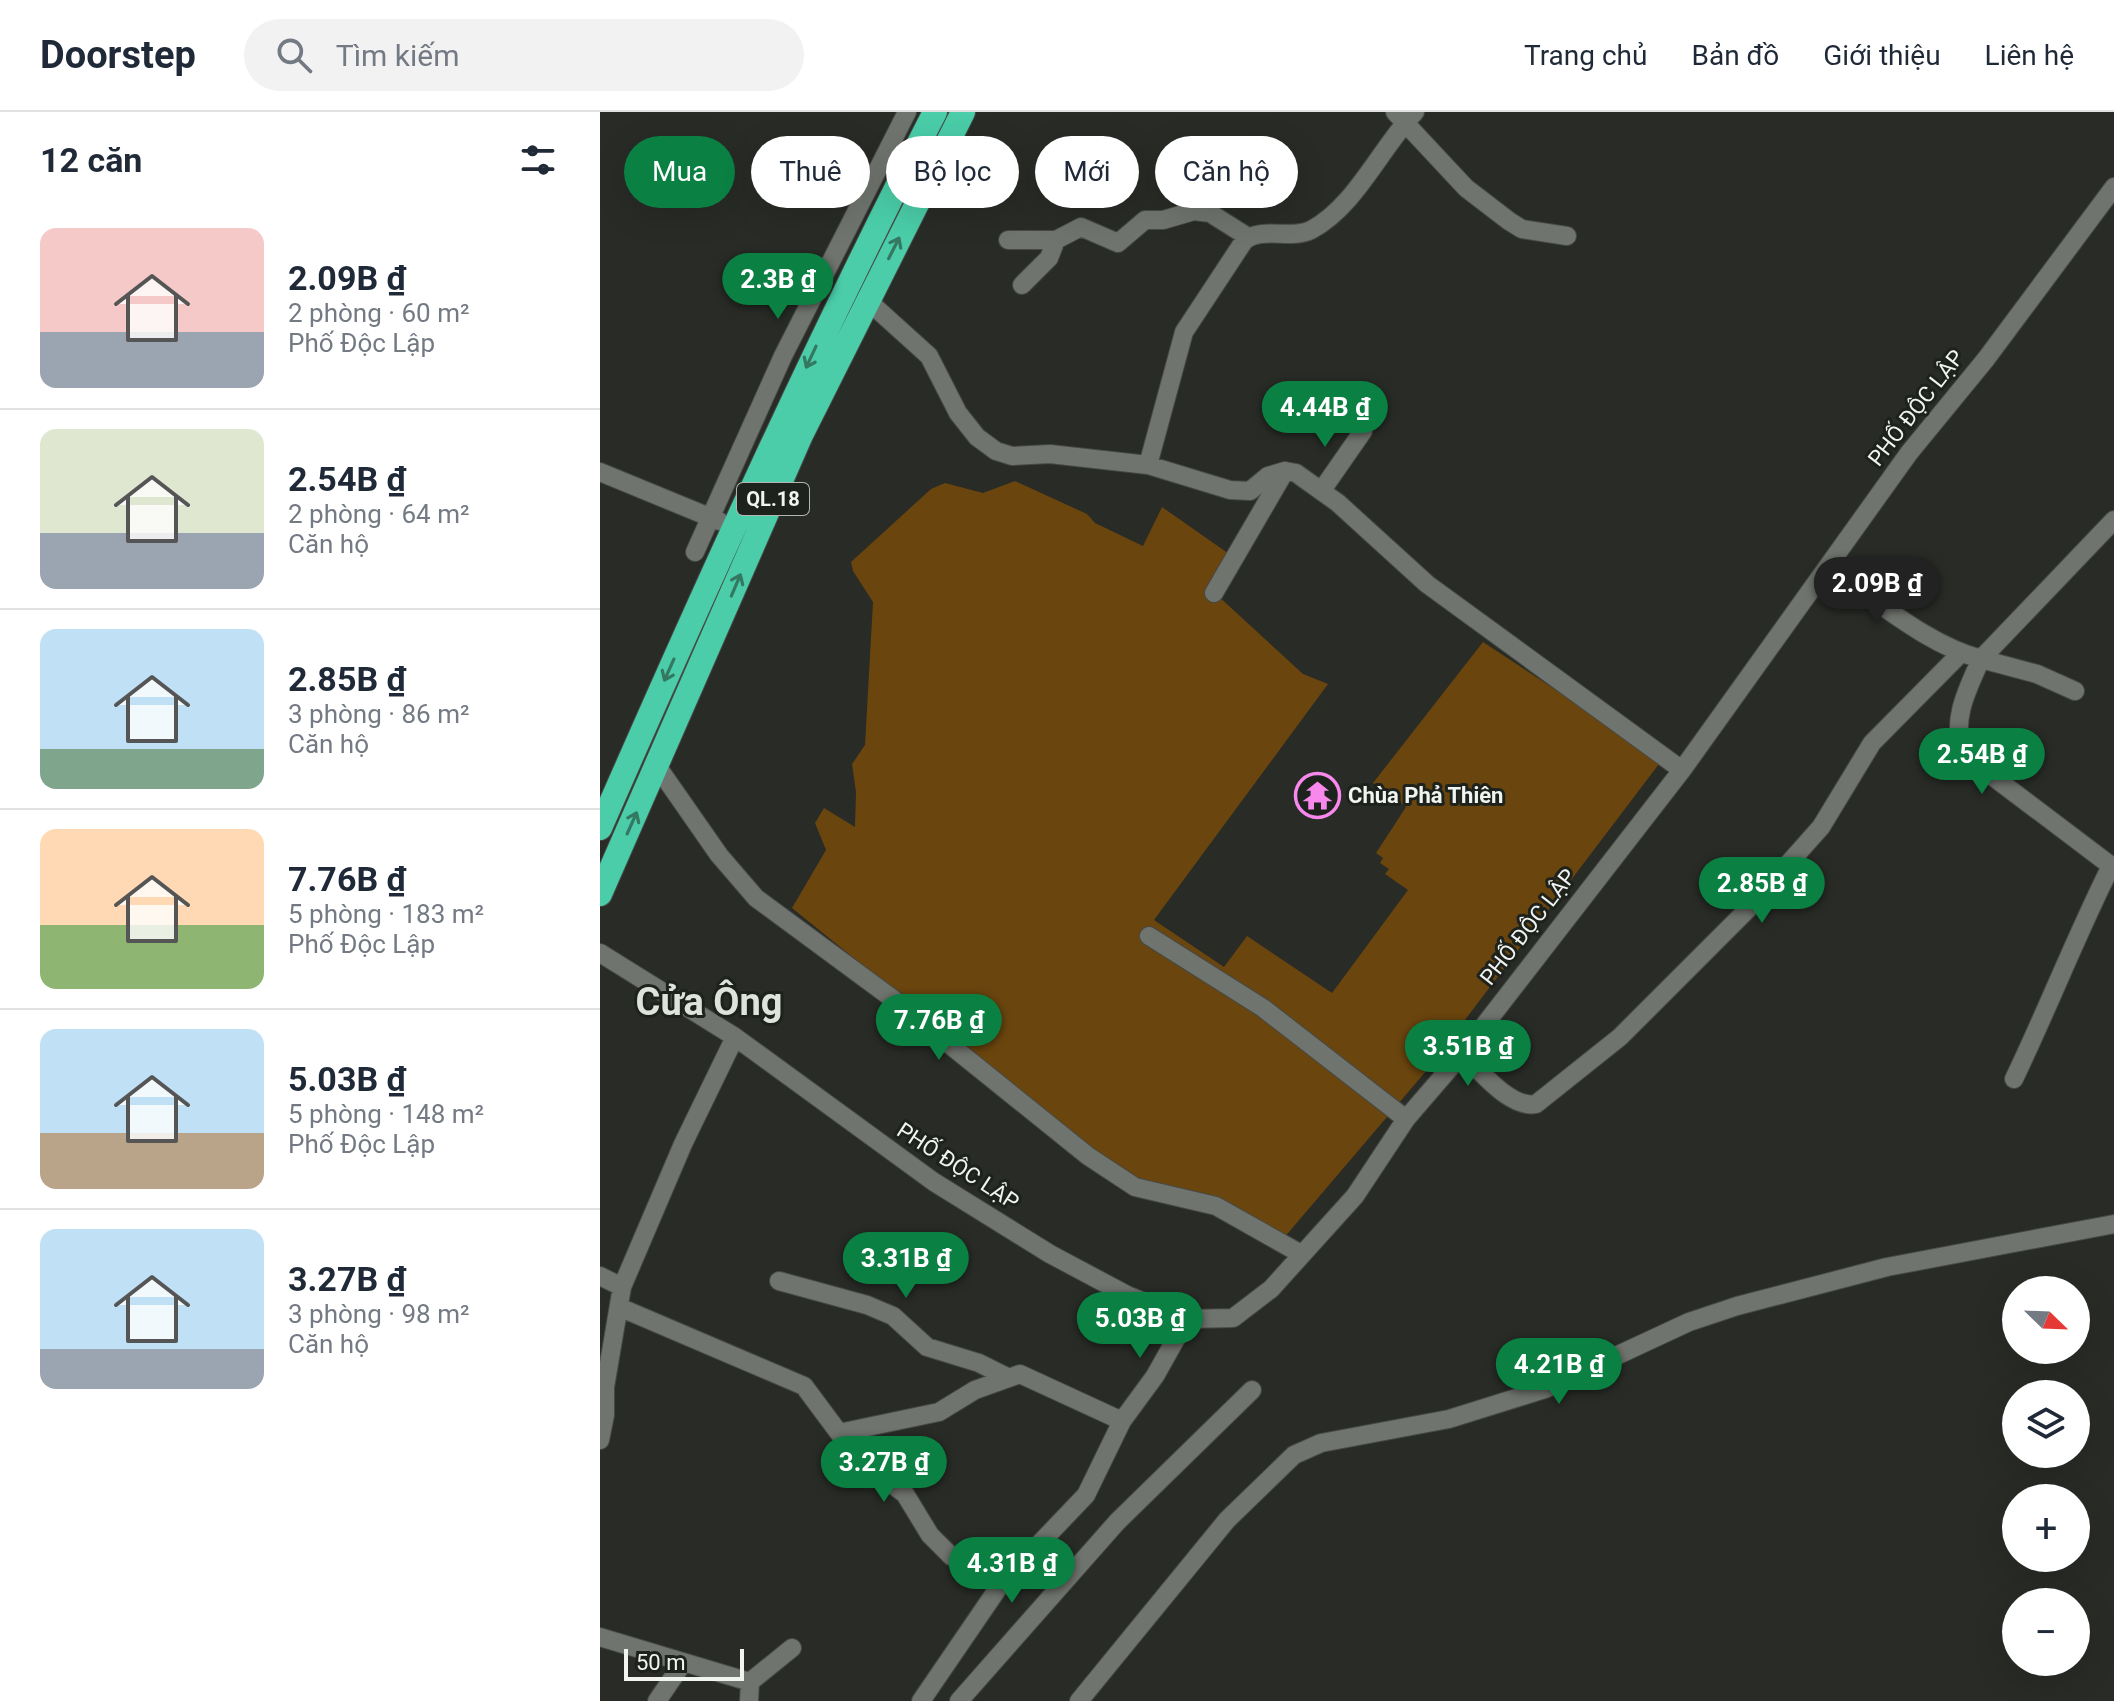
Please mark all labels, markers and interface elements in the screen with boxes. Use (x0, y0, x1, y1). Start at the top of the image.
search box (244, 19, 804, 91)
text: Doorstep (40, 33, 196, 77)
icon: search (272, 33, 316, 77)
text: Tìm kiếm (336, 38, 460, 73)
text: Trang chủ (1524, 39, 1647, 72)
text: Bản đồ (1691, 39, 1779, 72)
text: Giới thiệu (1823, 39, 1941, 72)
text: Liên hệ (1985, 39, 2074, 72)
chip: Mua (624, 136, 735, 208)
chip: Thuê (751, 136, 870, 208)
chip: Bộ lọc (886, 136, 1019, 208)
chip: Mới (1035, 136, 1139, 208)
chip: Căn hộ (1155, 136, 1298, 208)
icon: filters (516, 138, 560, 182)
text: 12 căn (40, 140, 142, 180)
one-way arrow (886, 236, 902, 260)
pin: 2.3B ₫ (713, 253, 843, 321)
text: 2.09B ₫ (288, 258, 406, 298)
icon: home (104, 260, 200, 356)
text: 2.3B ₫ (740, 264, 816, 294)
text: 2 phòng · 60 m² (288, 298, 469, 328)
text: Phố Độc Lập (288, 328, 435, 358)
one-way arrow (803, 344, 818, 368)
street label: PHỐ ĐỘC LẬP (1861, 344, 1969, 471)
pin: 4.44B ₫ (1251, 381, 1399, 449)
text: 4.44B ₫ (1280, 392, 1370, 422)
text: 2.54B ₫ (288, 459, 406, 499)
icon: home (104, 461, 200, 557)
road number: QL.18 (737, 483, 809, 515)
text: 2 phòng · 64 m² (288, 499, 469, 529)
text: Căn hộ (288, 529, 369, 559)
pin: 2.09B ₫ (1803, 557, 1951, 625)
text: 2.09B ₫ (1832, 568, 1922, 598)
one-way arrow (730, 573, 745, 598)
one-way arrow (661, 657, 676, 682)
text: 2.85B ₫ (288, 659, 406, 699)
icon: home (104, 661, 200, 757)
text: 3 phòng · 86 m² (288, 699, 469, 729)
pin: 2.54B ₫ (1908, 728, 2056, 796)
text: Căn hộ (288, 729, 369, 759)
text: 2.54B ₫ (1937, 739, 2027, 769)
temple icon: Chùa Phả Thiên (1293, 771, 1341, 819)
place label: Chùa Phả Thiên (1348, 783, 1503, 808)
one-way arrow (625, 811, 640, 835)
pin: 2.85B ₫ (1688, 857, 1836, 925)
text: 7.76B ₫ (288, 859, 406, 899)
icon: home (104, 861, 200, 957)
street label: PHỐ ĐỘC LẬP (1473, 863, 1581, 990)
text: 2.85B ₫ (1717, 868, 1807, 898)
text: 5 phòng · 183 m² (288, 899, 484, 929)
text: Phố Độc Lập (288, 929, 435, 959)
district label: Cửa Ông (636, 979, 782, 1024)
pin: 7.76B ₫ (865, 994, 1013, 1062)
text: 7.76B ₫ (894, 1005, 984, 1035)
pin: 3.51B ₫ (1394, 1020, 1542, 1088)
text: 3.51B ₫ (1423, 1031, 1513, 1061)
text: 5.03B ₫ (288, 1059, 406, 1099)
icon: home (104, 1061, 200, 1157)
text: 5 phòng · 148 m² (288, 1099, 484, 1129)
street label: PHỐ ĐỘC LẬP (892, 1116, 1025, 1215)
text: Phố Độc Lập (288, 1129, 435, 1159)
pin: 3.31B ₫ (832, 1232, 980, 1300)
text: 3.31B ₫ (861, 1243, 951, 1273)
text: 3.27B ₫ (288, 1259, 406, 1299)
icon: home (104, 1261, 200, 1357)
north arrow (2002, 1276, 2090, 1364)
map controls (2002, 1276, 2090, 1676)
pin: 5.03B ₫ (1066, 1292, 1214, 1360)
text: 3 phòng · 98 m² (288, 1299, 469, 1329)
text: 5.03B ₫ (1095, 1303, 1185, 1333)
text: Căn hộ (288, 1329, 369, 1359)
pin: 4.21B ₫ (1485, 1338, 1633, 1406)
text: 4.21B ₫ (1514, 1349, 1604, 1379)
button: layers (2002, 1380, 2090, 1468)
pin: 3.27B ₫ (810, 1436, 958, 1504)
text: 3.27B ₫ (839, 1447, 929, 1477)
button: + (2002, 1484, 2090, 1572)
pin: 4.31B ₫ (938, 1537, 1086, 1605)
text: 4.31B ₫ (967, 1548, 1057, 1578)
button: − (2002, 1588, 2090, 1676)
scale bar (624, 1645, 744, 1681)
text: 50 m (636, 1650, 685, 1675)

